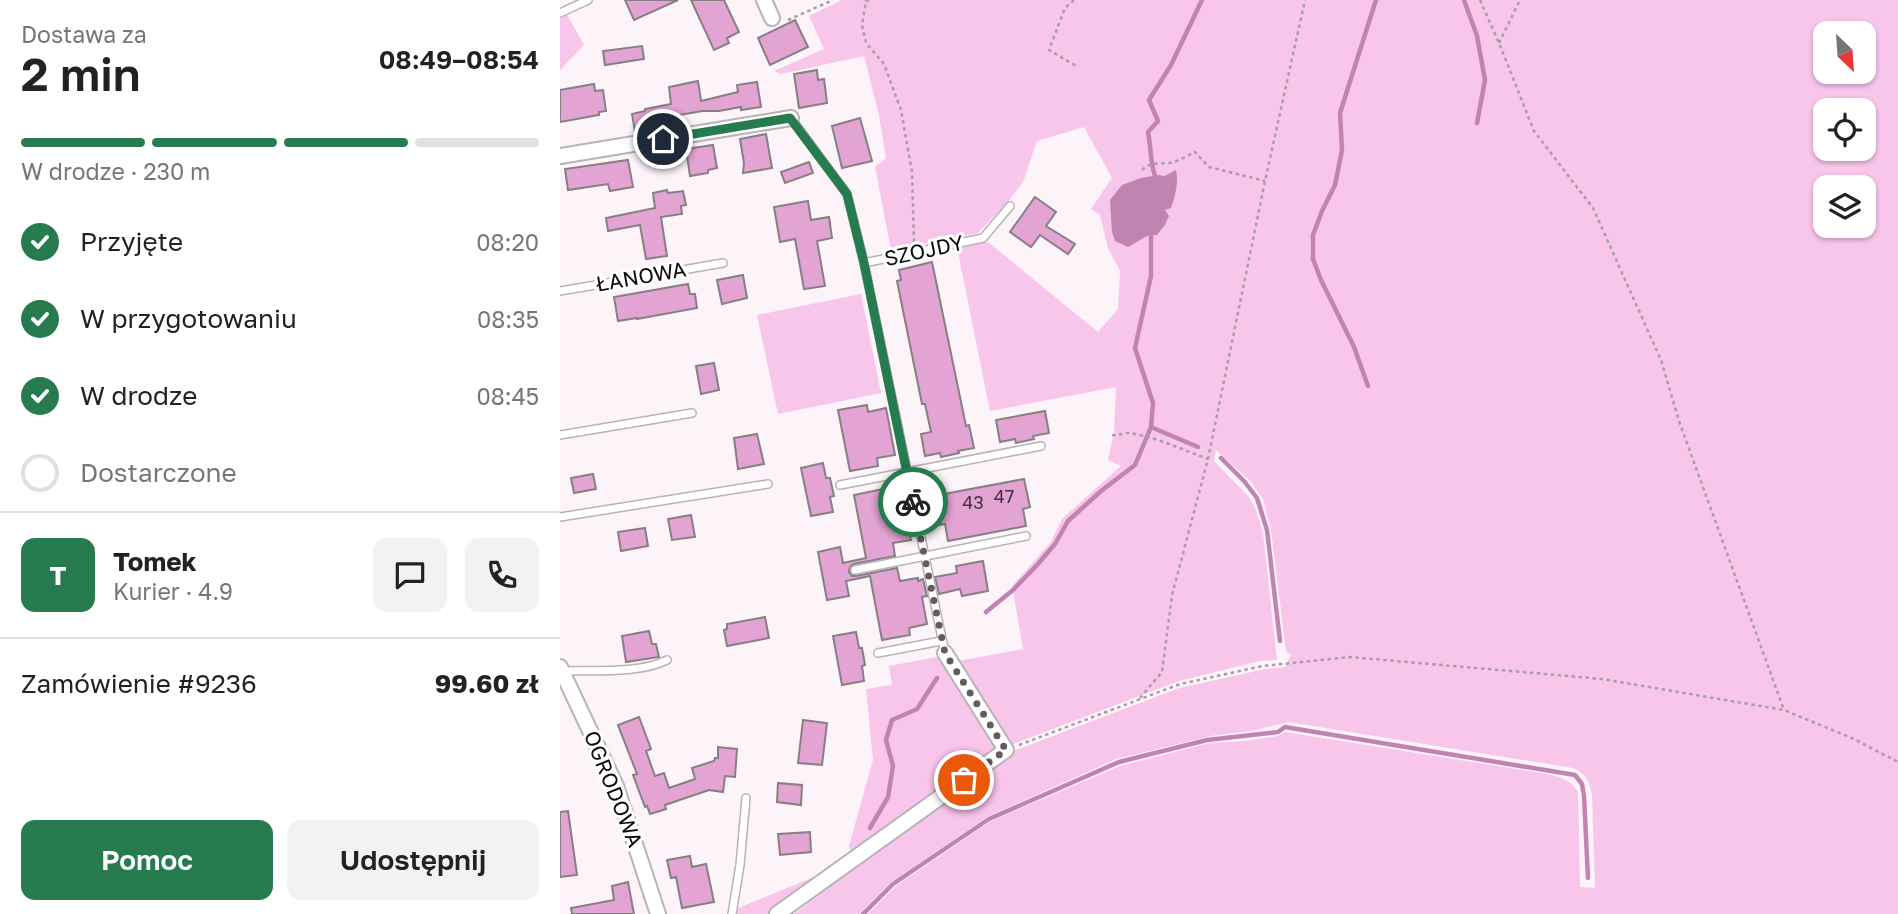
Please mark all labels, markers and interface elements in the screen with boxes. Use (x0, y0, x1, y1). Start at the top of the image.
text: Dostawa za (21, 20, 147, 48)
north arrow (1813, 21, 1876, 84)
map controls (1813, 21, 1876, 238)
text: 08:49–08:54 (379, 44, 539, 75)
text: 2 min (21, 46, 141, 101)
button: locate (1813, 98, 1876, 161)
pin (633, 109, 693, 169)
icon: home (644, 120, 682, 158)
text: W drodze · 230 m (21, 157, 210, 185)
button: layers (1813, 175, 1876, 238)
icon: check (21, 223, 59, 261)
text: Przyjęte (80, 226, 183, 257)
text: 08:20 (476, 228, 539, 256)
street label: SZOJDY (882, 229, 966, 271)
street label: ŁANOWA (594, 255, 688, 297)
icon: check (21, 300, 59, 338)
text: W przygotowaniu (80, 303, 297, 334)
text: 08:35 (477, 305, 539, 333)
icon: check (21, 377, 59, 415)
text: W drodze (80, 380, 197, 411)
text: 08:45 (476, 382, 539, 410)
text: Dostarczone (80, 457, 237, 488)
courier (878, 467, 948, 537)
icon: bike (894, 483, 932, 521)
house number: 47 (994, 485, 1014, 507)
house number: 43 (962, 491, 984, 513)
button: chat (373, 538, 447, 612)
button: phone (465, 538, 539, 612)
text: Tomek (113, 546, 197, 577)
text: T (50, 560, 66, 591)
text: Kurier · 4.9 (113, 577, 233, 605)
text: Zamówienie #9236 (21, 668, 257, 699)
text: 99.60 zł (435, 668, 539, 699)
street label: OGRODOWA (579, 727, 649, 851)
pin (934, 750, 994, 810)
icon: bag (945, 761, 983, 799)
button: Pomoc (21, 820, 273, 900)
button: Udostępnij (287, 820, 539, 900)

